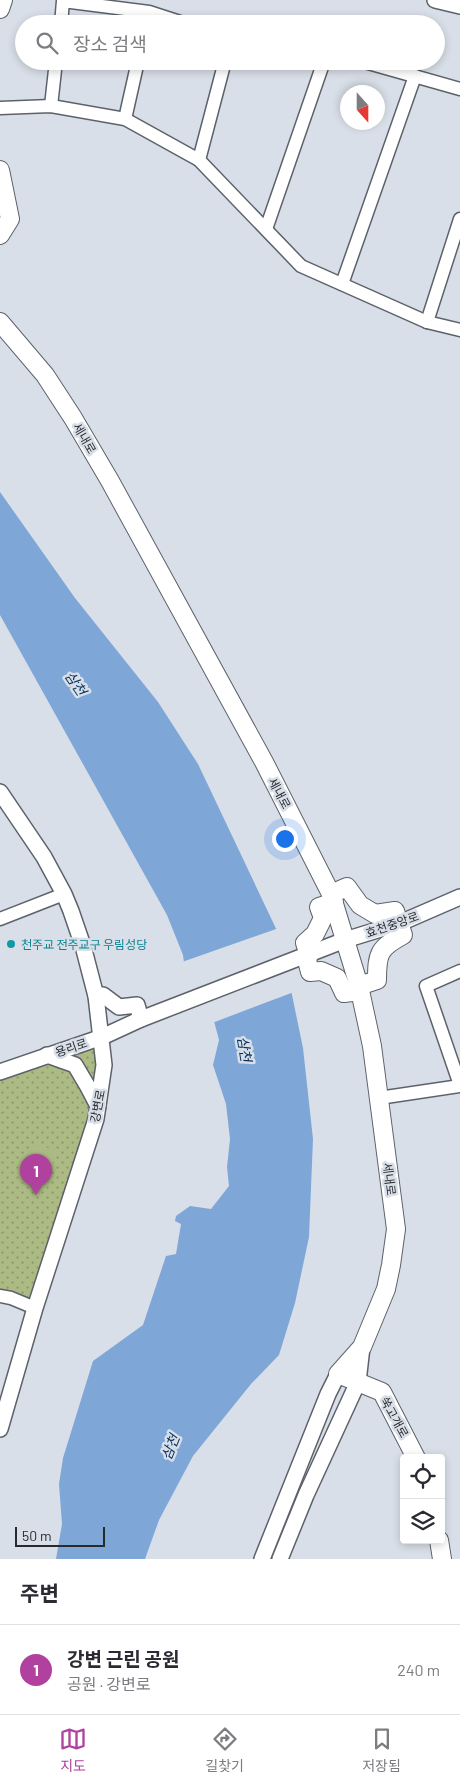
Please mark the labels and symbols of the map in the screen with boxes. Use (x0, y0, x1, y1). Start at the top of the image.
north arrow (340, 85, 385, 130)
street label: 세내로 (71, 420, 99, 456)
water label: 삼천 (62, 668, 91, 699)
street label: 세내로 (266, 775, 294, 811)
your location (272, 826, 298, 852)
street label: 효천중앙로 (364, 908, 420, 940)
place label: 천주교 전주교구 우림성당 (21, 937, 147, 951)
marker: 천주교 전주교구 우림성당 (5, 938, 17, 950)
street label: 용리로 (53, 1035, 89, 1059)
water label: 삼천 (235, 1035, 256, 1064)
street label: 강변로 (87, 1088, 107, 1124)
pin: 1 (20, 1154, 52, 1195)
street label: 세내로 (381, 1162, 399, 1196)
street label: 쑥고개로 (378, 1394, 412, 1440)
water label: 삼천 (157, 1431, 183, 1462)
scale bar (15, 1524, 105, 1547)

